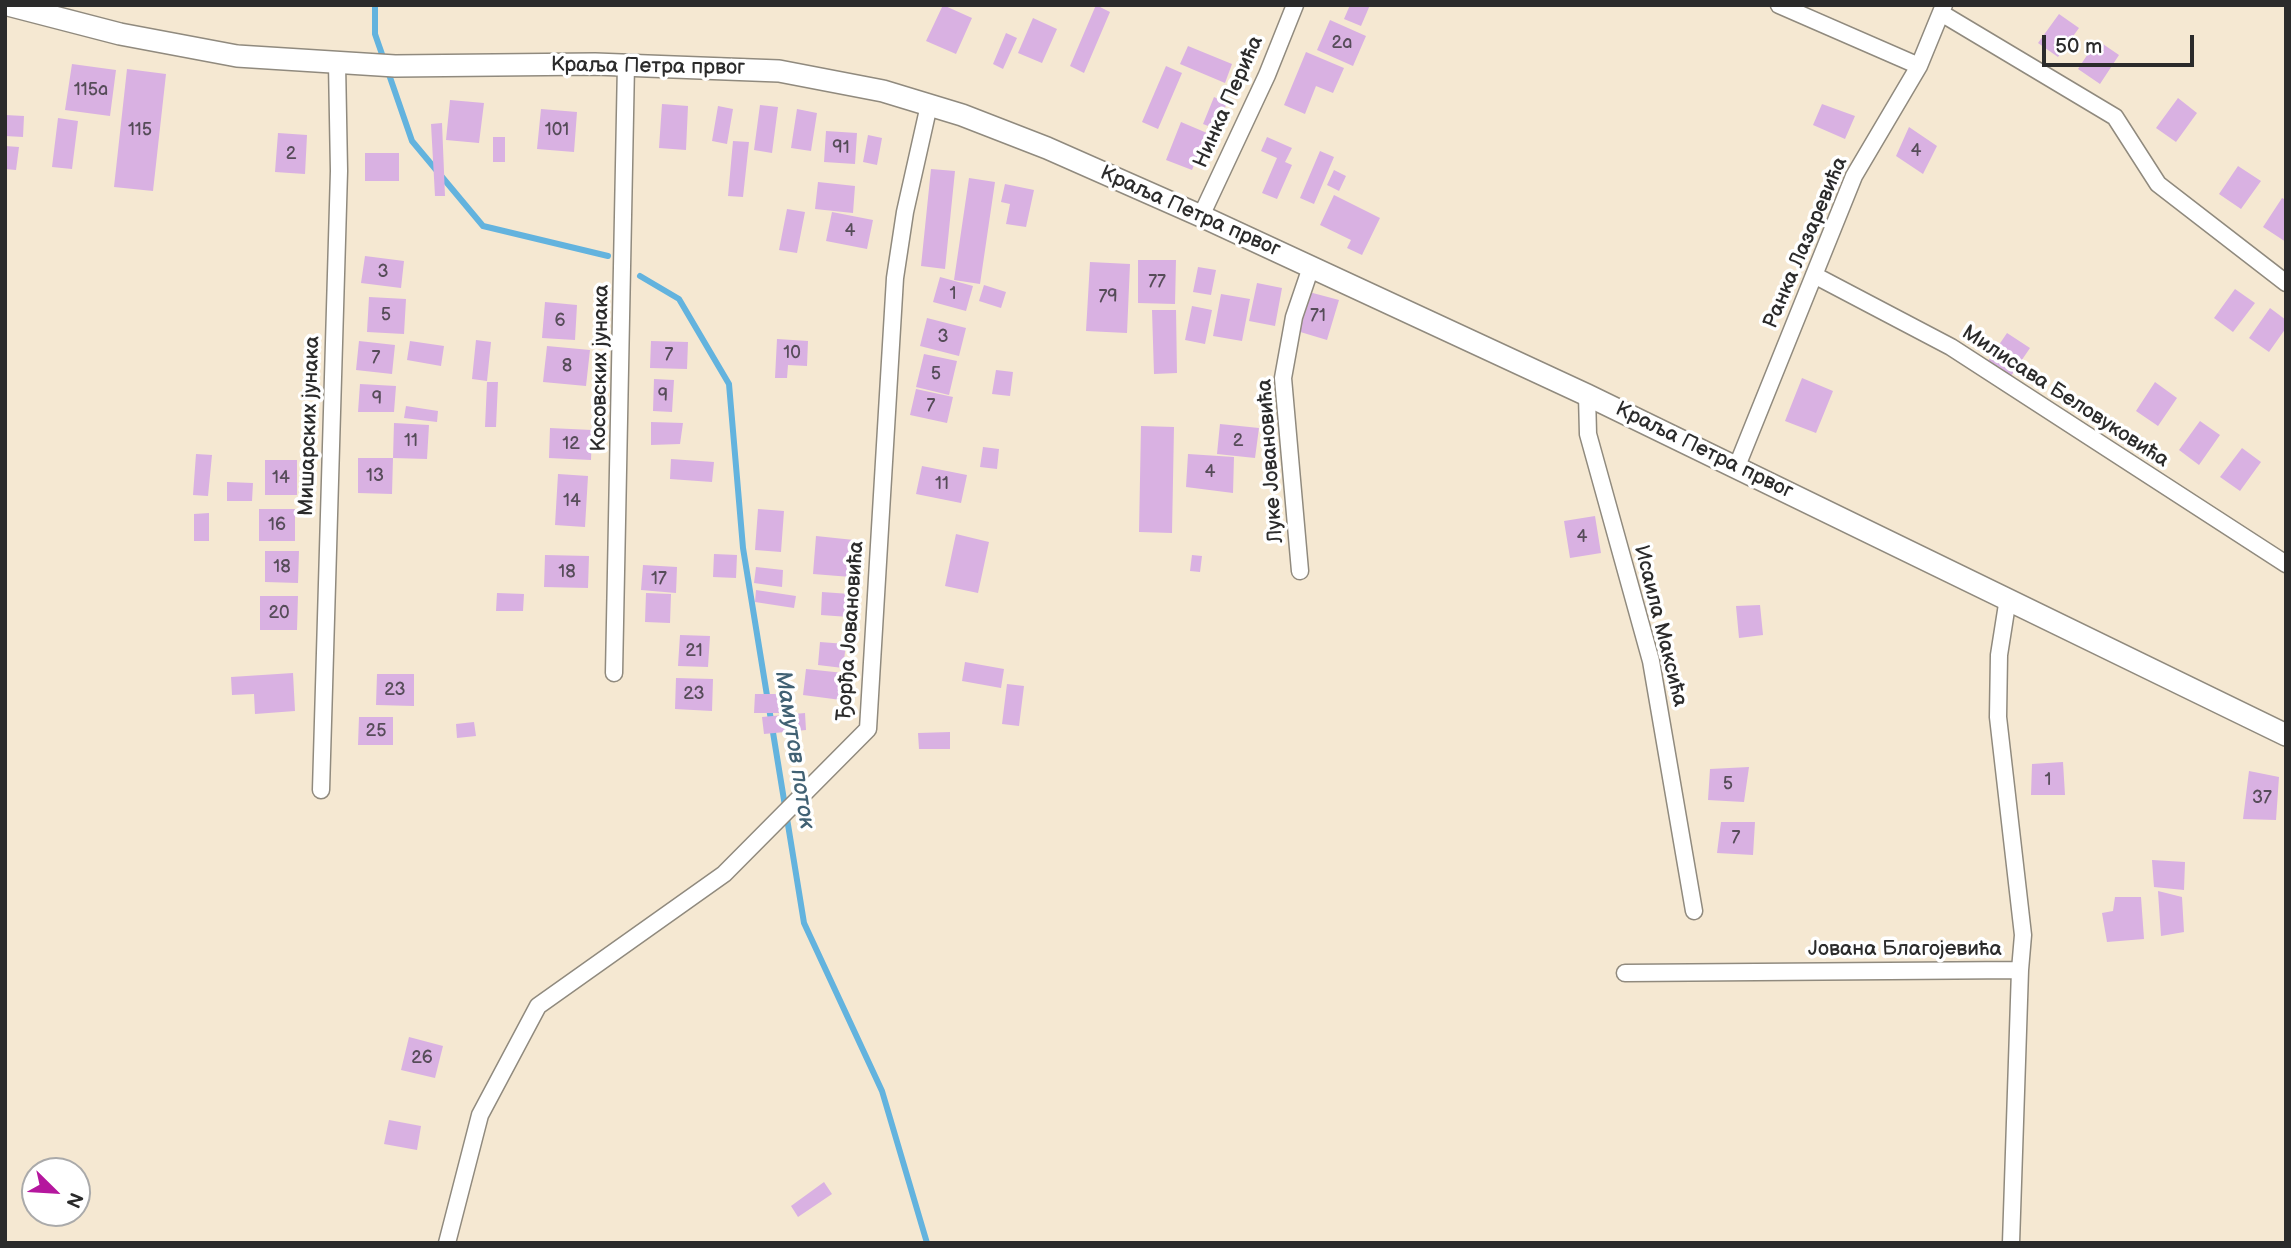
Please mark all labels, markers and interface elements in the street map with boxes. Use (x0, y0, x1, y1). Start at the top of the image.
scale bar (2046, 21, 2198, 65)
street label: Нинка Перића (1189, 32, 1269, 172)
house number: 2a (1332, 32, 1352, 54)
text: 50 m (2055, 34, 2102, 59)
street label: Краља Петра првог (551, 53, 745, 81)
house number: 115a (74, 79, 108, 101)
house number: 115 (128, 119, 152, 141)
house number: 101 (545, 119, 569, 141)
house number: 91 (832, 137, 850, 159)
house number: 4 (1911, 140, 1921, 162)
house number: 2 (286, 143, 296, 165)
street label: Ранка Лазаревића (1758, 153, 1854, 333)
street label: Краља Петра првог (1096, 161, 1284, 263)
house number: 4 (845, 220, 855, 242)
house number: 3 (377, 261, 389, 283)
house number: 77 (1148, 271, 1166, 293)
house number: 1 (950, 283, 956, 305)
street label: Косовских јунака (587, 284, 615, 452)
house number: 79 (1098, 286, 1118, 308)
house number: 5 (381, 304, 391, 326)
house number: 71 (1310, 305, 1326, 327)
house number: 6 (555, 310, 565, 332)
street label: Милисава Беловуковића (1957, 321, 2173, 473)
house number: 3 (937, 326, 949, 348)
street label: Мишарских јунака (294, 336, 326, 516)
house number: 10 (783, 342, 801, 364)
house number: 7 (665, 344, 673, 366)
house number: 7 (372, 347, 380, 369)
house number: 8 (562, 355, 572, 377)
house number: 5 (931, 363, 941, 385)
street label: Луке Јовановића (1253, 378, 1289, 544)
house number: 9 (658, 385, 668, 407)
house number: 9 (372, 388, 382, 410)
house number: 7 (927, 395, 935, 417)
street label: Краља Петра првог (1611, 397, 1797, 505)
house number: 11 (404, 430, 418, 452)
house number: 2 (1233, 430, 1243, 452)
house number: 12 (562, 433, 580, 455)
house number: 4 (1205, 461, 1215, 483)
house number: 13 (366, 465, 384, 487)
house number: 14 (272, 467, 290, 489)
house number: 11 (935, 473, 949, 495)
house number: 14 (563, 490, 581, 512)
house number: 16 (268, 514, 286, 536)
house number: 4 (1577, 526, 1587, 548)
street label: Ђорђа Јовановића (832, 540, 870, 722)
street label: Исаила Максића (1628, 543, 1692, 709)
house number: 18 (273, 556, 291, 578)
house number: 18 (558, 561, 576, 583)
house number: 17 (651, 568, 667, 590)
house number: 20 (268, 602, 290, 624)
house number: 21 (685, 640, 703, 662)
water label: Мамутов поток (768, 669, 820, 831)
house number: 23 (384, 679, 406, 701)
house number: 23 (683, 683, 705, 705)
house number: 25 (366, 720, 386, 742)
house number: 1 (2045, 769, 2051, 791)
house number: 5 (1723, 773, 1733, 795)
house number: 37 (2252, 787, 2272, 809)
house number: 7 (1732, 827, 1740, 849)
street label: Јована Благојевића (1808, 937, 2002, 963)
house number: 26 (411, 1047, 433, 1069)
north arrow (21, 1157, 91, 1227)
text: N (60, 1189, 87, 1211)

